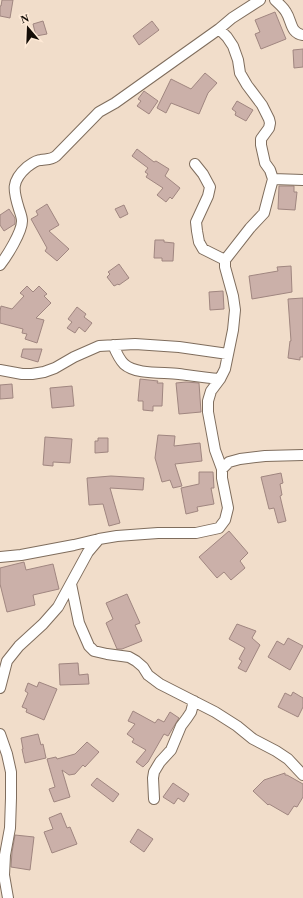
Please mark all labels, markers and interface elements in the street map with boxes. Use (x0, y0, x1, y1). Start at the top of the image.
north arrow (8, 8, 48, 48)
text: N (19, 12, 31, 26)

